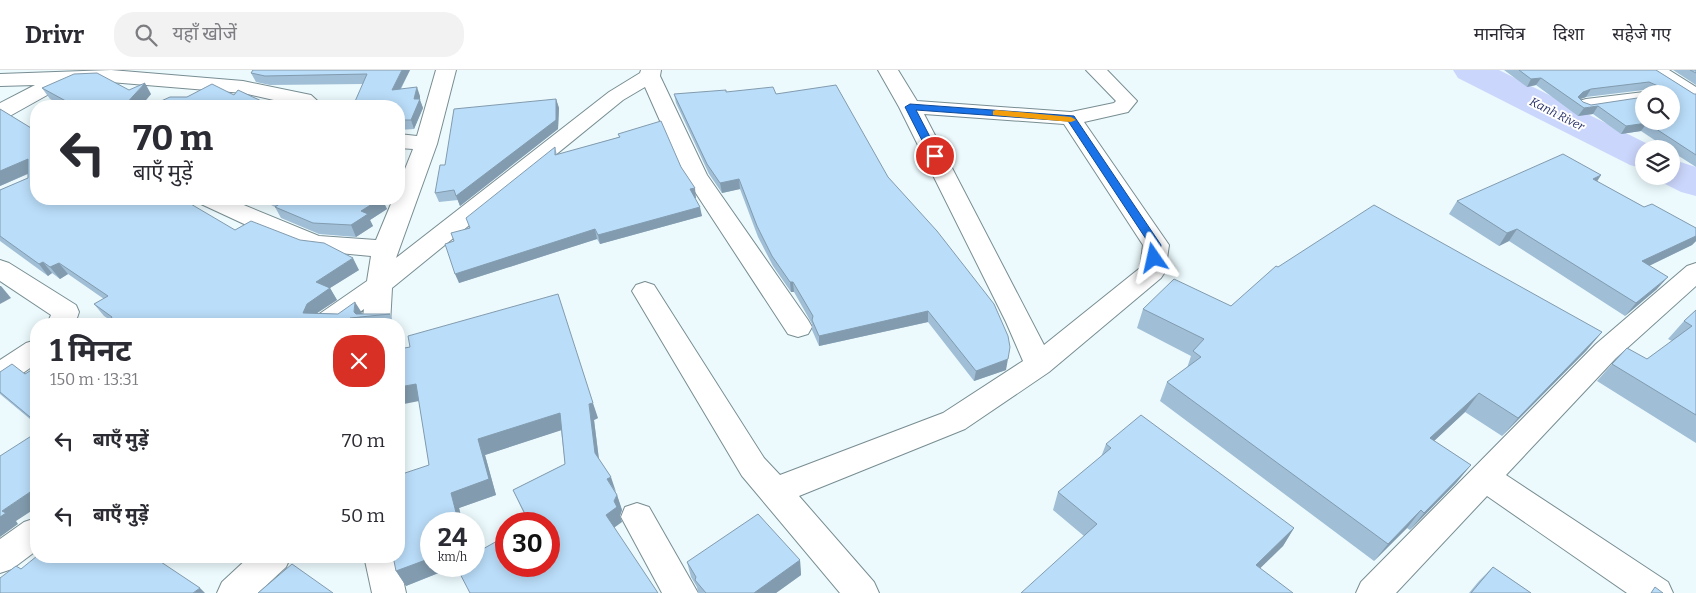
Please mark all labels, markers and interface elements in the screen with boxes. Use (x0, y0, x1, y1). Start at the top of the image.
search box (114, 12, 464, 57)
text: Drivr (25, 21, 84, 49)
icon: search (132, 21, 160, 49)
text: यहाँ खोजें (172, 22, 237, 45)
text: मानचित्र (1474, 23, 1525, 45)
text: दिशा (1553, 23, 1584, 45)
text: सहेजे गए (1612, 23, 1671, 45)
map controls (1635, 85, 1680, 185)
button: search (1635, 85, 1680, 130)
water label: Kanh River (1527, 94, 1588, 134)
text: 70 m (133, 117, 213, 159)
icon: left (50, 120, 115, 185)
pin (914, 135, 956, 177)
button: layers (1635, 140, 1680, 185)
icon: arrive (921, 142, 949, 170)
text: बाएँ मुड़ें (133, 159, 193, 186)
position arrow (1127, 231, 1179, 283)
text: 1 मिनट (50, 333, 131, 369)
button: close (333, 335, 385, 387)
text: 150 m · 13:31 (50, 370, 138, 389)
icon: left (50, 427, 78, 455)
text: बाएँ मुड़ें (93, 428, 149, 451)
text: 70 m (342, 429, 385, 452)
icon: left (50, 502, 78, 530)
text: बाएँ मुड़ें (93, 503, 149, 526)
text: 50 m (341, 504, 385, 527)
speed limit sign: 30 (495, 512, 560, 577)
text: 24 (438, 523, 467, 553)
text: km/h (438, 550, 467, 564)

